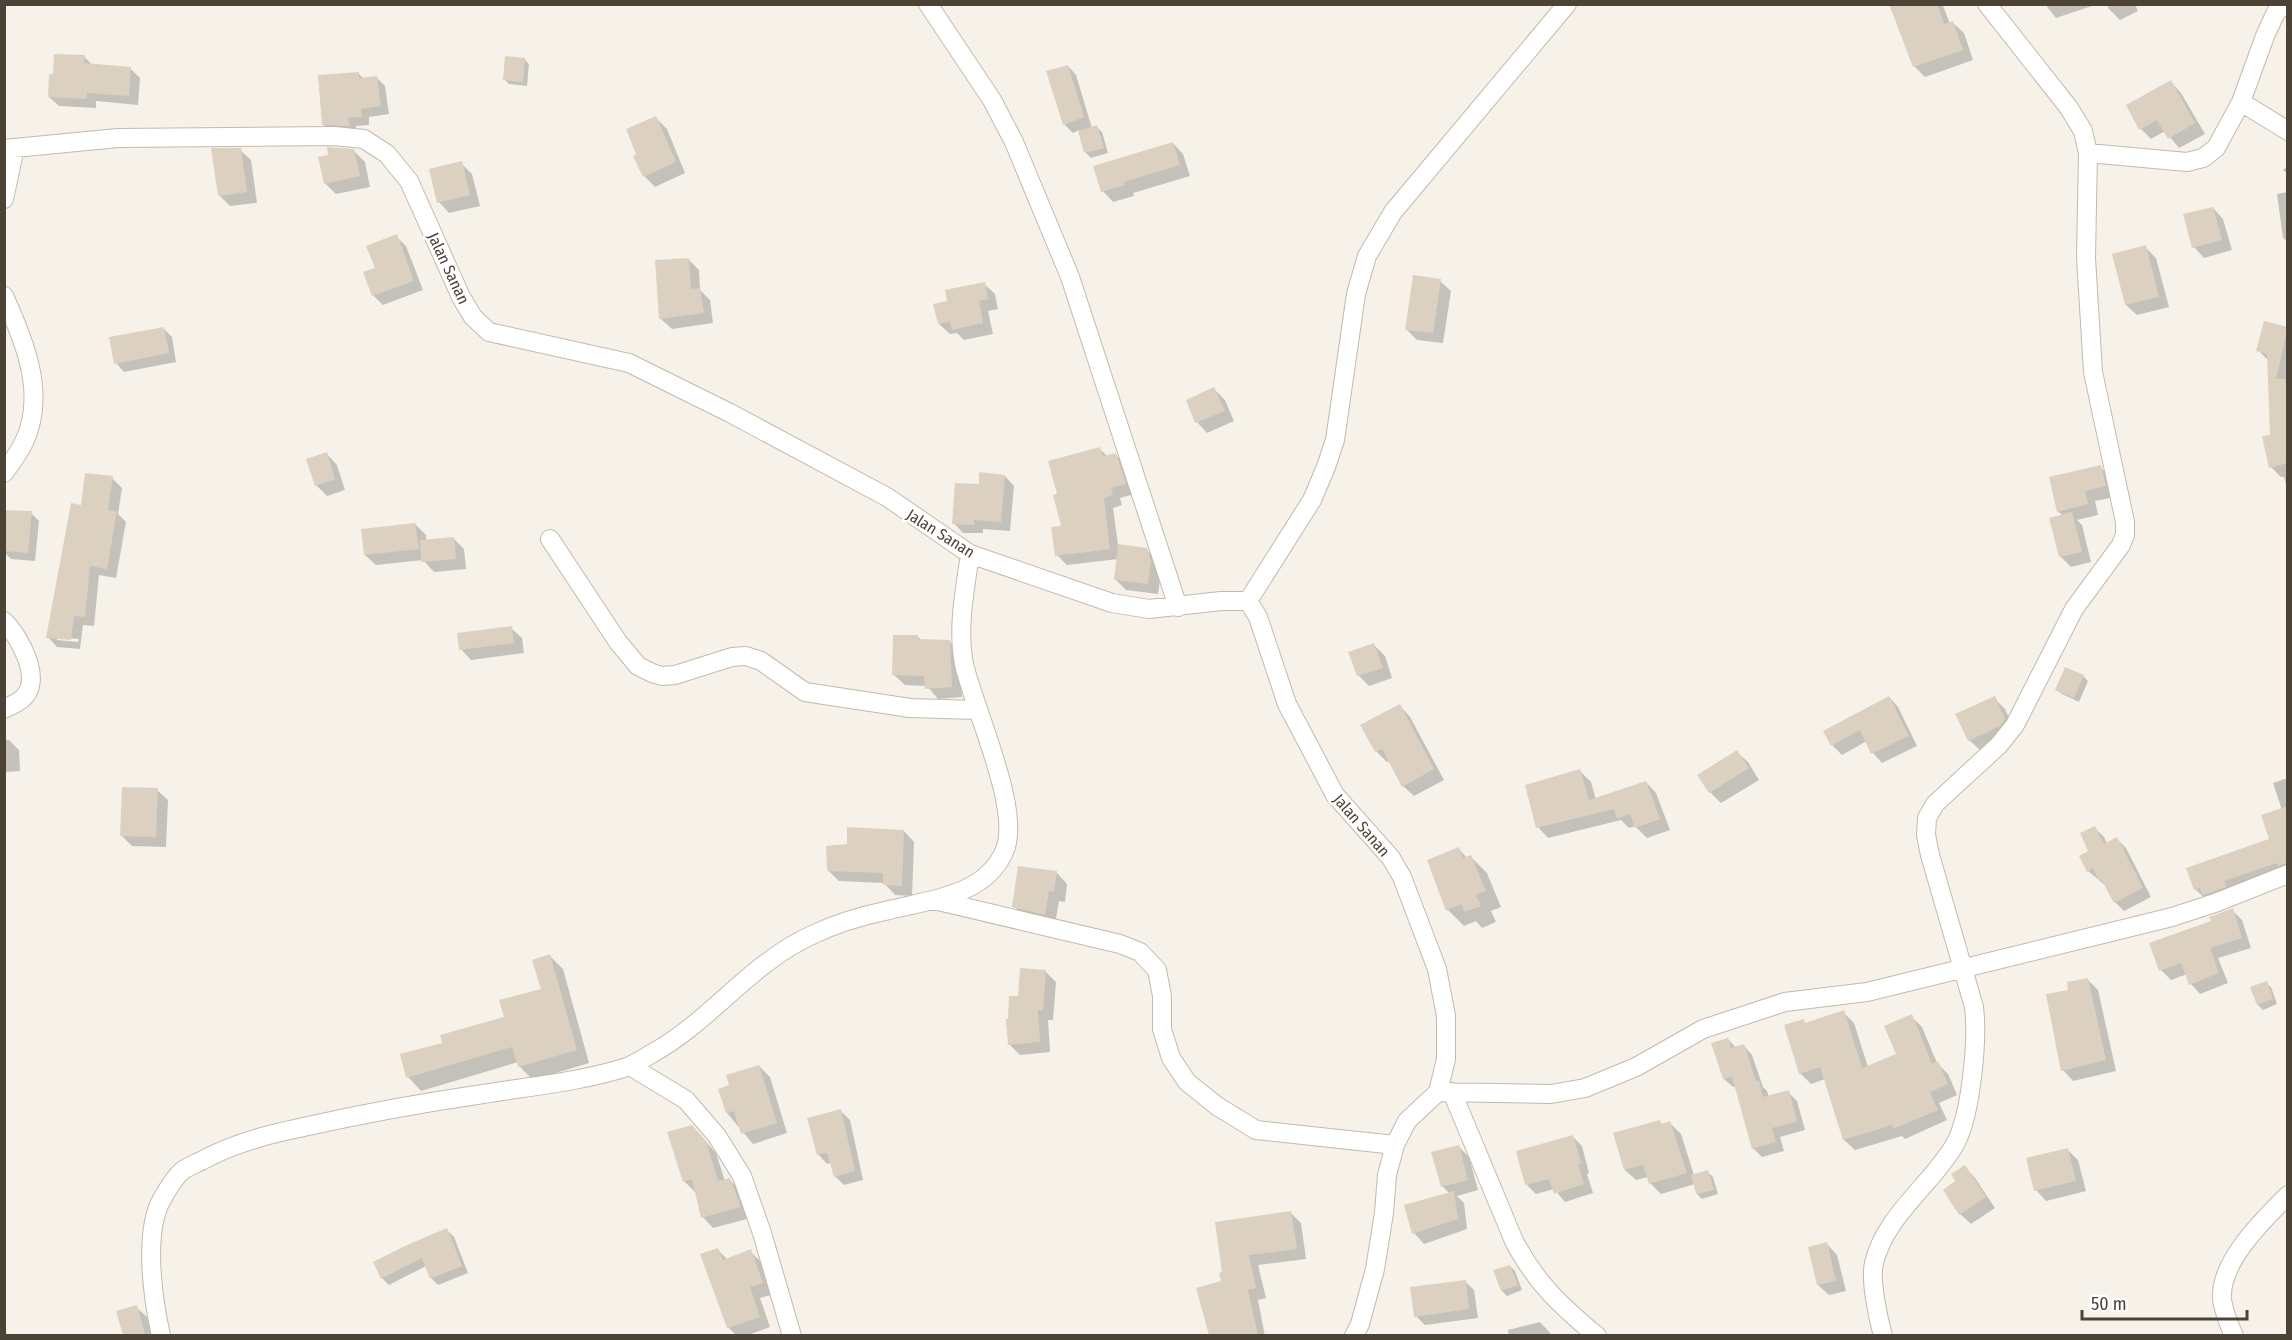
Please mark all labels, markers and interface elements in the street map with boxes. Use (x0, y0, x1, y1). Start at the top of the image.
street label: Jalan Sanan (424, 229, 473, 307)
street label: Jalan Sanan (903, 505, 978, 562)
street label: Jalan Sanan (1329, 790, 1394, 861)
scale bar (2082, 1283, 2247, 1321)
text: 50 m (2091, 1293, 2127, 1315)

